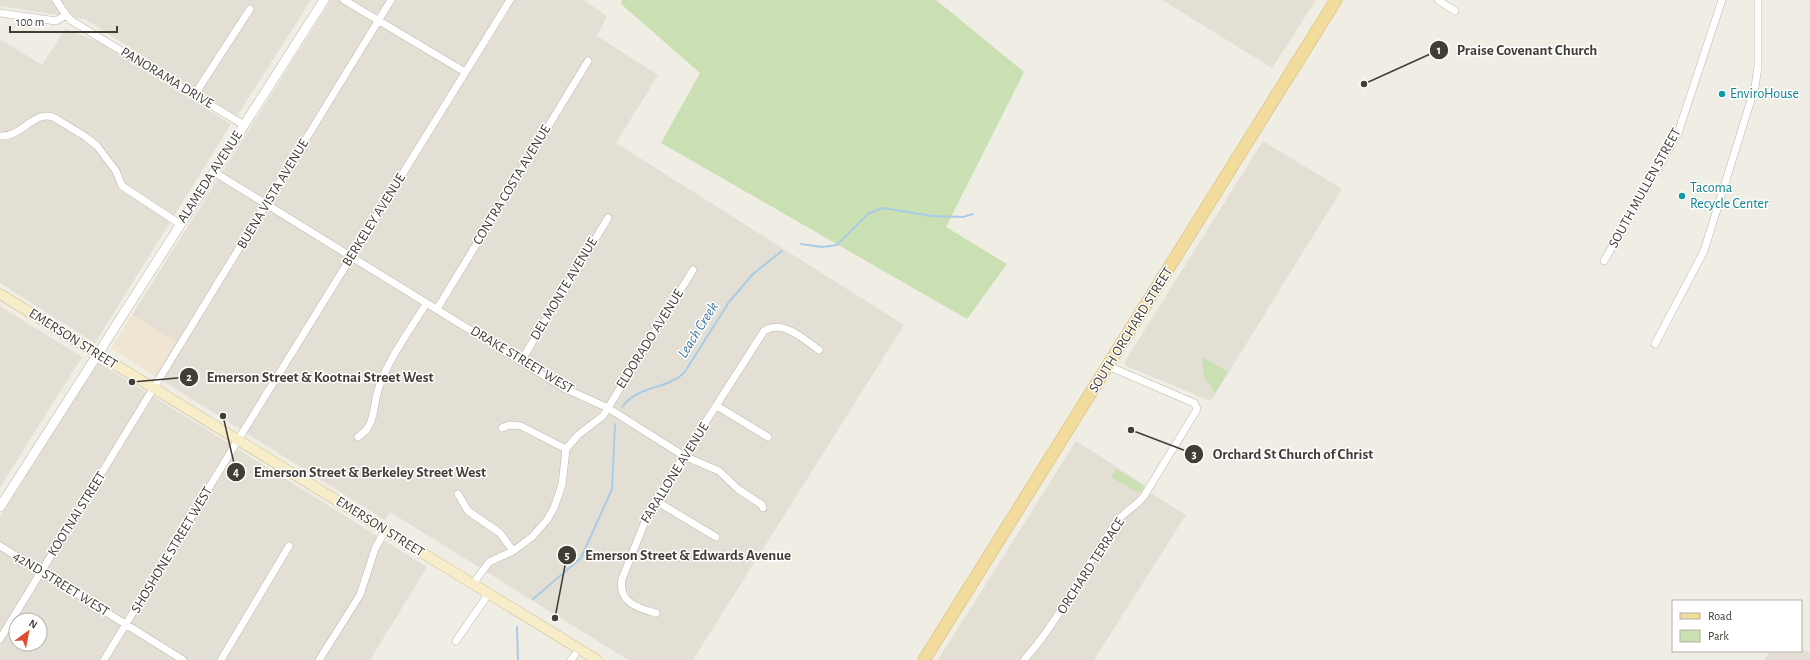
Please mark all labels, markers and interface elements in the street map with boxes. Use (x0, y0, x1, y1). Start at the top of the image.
scale bar (10, 8, 117, 34)
text: 100 m (16, 16, 44, 28)
callout: Praise Covenant Church (1429, 36, 1605, 63)
text: Praise Covenant Church (1457, 43, 1597, 58)
text: 1 (1437, 44, 1441, 56)
street label: PANORAMA DRIVE (118, 45, 216, 111)
place label: EnviroHouse (1730, 87, 1799, 101)
marker: EnviroHouse (1717, 89, 1727, 99)
street label: CONTRA COSTA AVENUE (471, 122, 553, 247)
street label: SOUTH MULLEN STREET (1606, 126, 1684, 250)
street label: ALAMEDA AVENUE (175, 128, 245, 225)
street label: BUENA VISTA AVENUE (235, 137, 311, 251)
street label: BERKELEY AVENUE (340, 171, 408, 269)
place label: Tacoma Recycle Center (1690, 181, 1769, 211)
marker: Tacoma Recycle Center (1677, 191, 1687, 201)
street label: DEL MONTE AVENUE (528, 235, 600, 343)
street label: SOUTH ORCHARD STREET (1087, 265, 1175, 395)
street label: ELDORADO AVENUE (614, 287, 686, 391)
water label: Leach Creek (675, 299, 721, 361)
street label: EMERSON STREET (26, 306, 120, 372)
street label: DRAKE STREET WEST (468, 324, 576, 396)
callout: Emerson Street & Kootnai Street West (179, 363, 442, 390)
text: Emerson Street & Kootnai Street West (206, 370, 434, 385)
text: 2 (186, 371, 192, 383)
street label: FARALLONE AVENUE (638, 420, 712, 526)
callout: Orchard St Church of Christ (1184, 440, 1381, 467)
text: Orchard St Church of Christ (1213, 447, 1373, 462)
text: 3 (1191, 448, 1197, 460)
callout: Emerson Street & Berkeley Street West (226, 458, 495, 485)
text: Emerson Street & Berkeley Street West (254, 465, 486, 480)
text: 4 (233, 466, 239, 478)
street label: KOOTNAI STREET (45, 469, 109, 559)
street label: SHOSHONE STREET WEST (129, 484, 215, 616)
street label: EMERSON STREET (333, 494, 427, 560)
street label: ORCHARD TERRACE (1055, 515, 1127, 617)
callout: Emerson Street & Edwards Avenue (557, 541, 799, 568)
text: Emerson Street & Edwards Avenue (585, 548, 791, 563)
street label: 42ND STREET WEST (11, 549, 112, 619)
text: 5 (564, 549, 570, 561)
legend (1672, 600, 1802, 652)
text: Road (1708, 610, 1732, 622)
north arrow (8, 612, 48, 652)
text: N (27, 617, 39, 631)
text: Park (1708, 630, 1729, 642)

